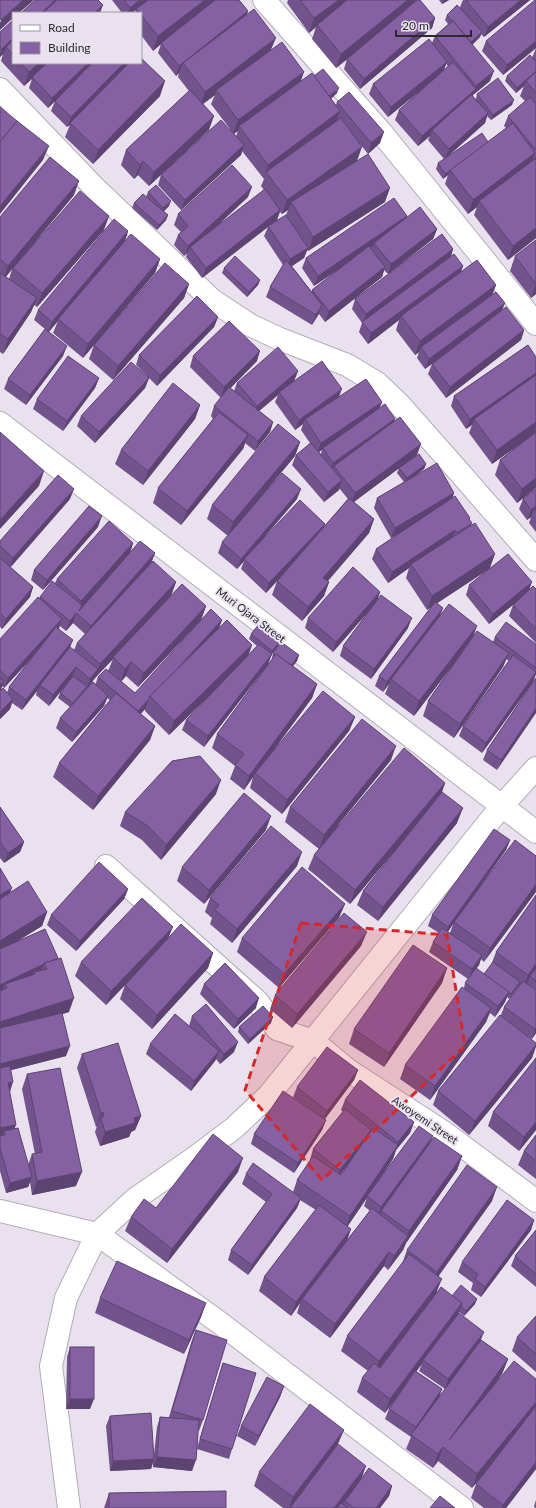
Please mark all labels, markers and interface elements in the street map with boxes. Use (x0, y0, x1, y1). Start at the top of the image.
legend (12, 12, 142, 64)
scale bar (396, 12, 471, 38)
text: 20 m (402, 18, 429, 33)
text: Road (48, 20, 75, 35)
text: Building (48, 40, 91, 55)
street label: Muri Ojara Street (214, 584, 289, 645)
street label: Awoyemi Street (390, 1093, 461, 1146)

